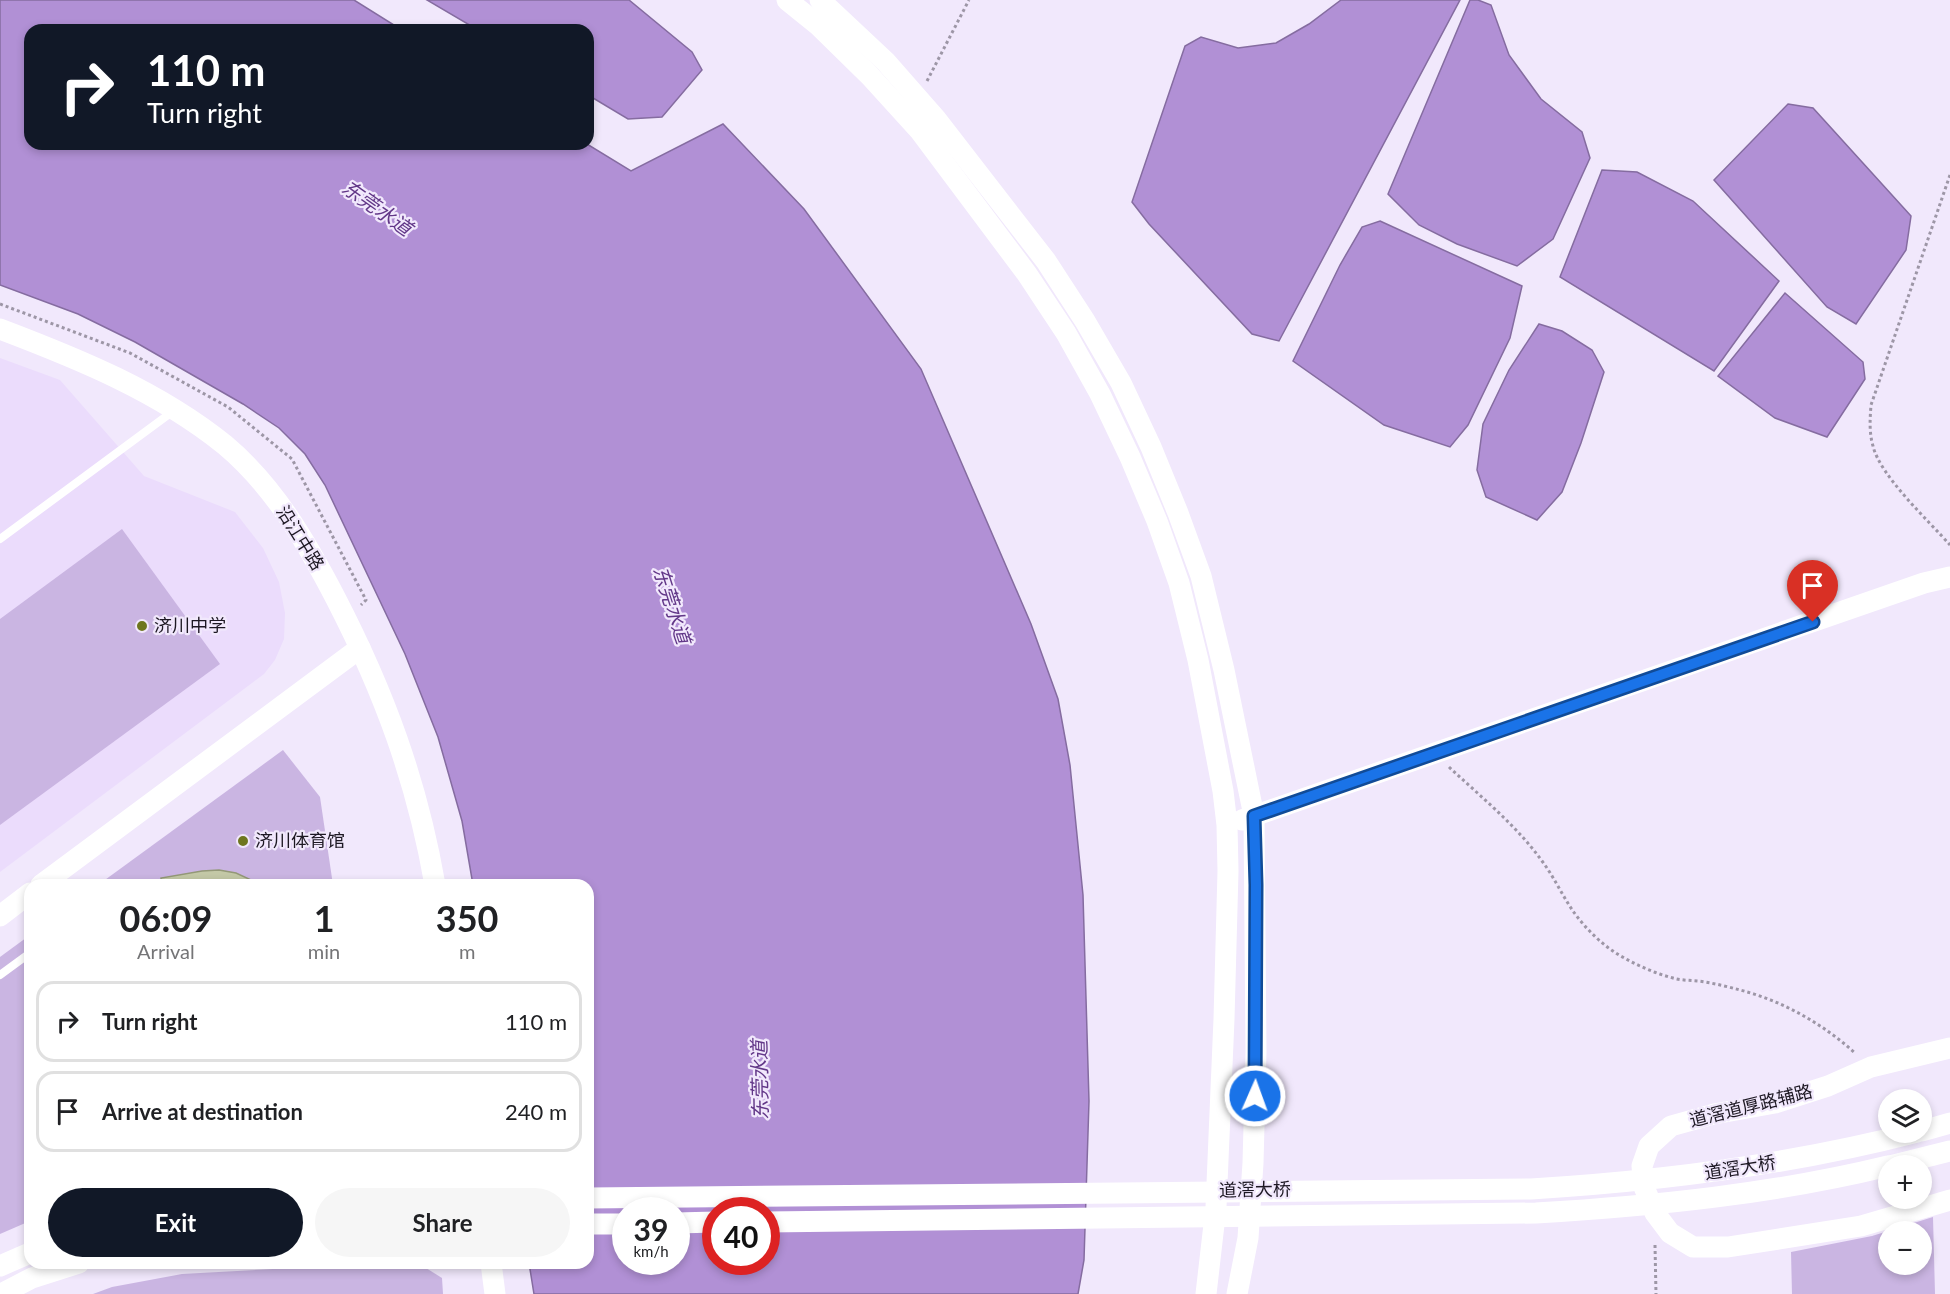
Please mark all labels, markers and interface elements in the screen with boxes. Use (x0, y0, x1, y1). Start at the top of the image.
text: 110 m (147, 45, 265, 95)
icon: right (48, 48, 126, 126)
text: Turn right (147, 96, 262, 129)
water label: 东莞水道 (338, 174, 420, 242)
street label: 沿江中路 (272, 501, 329, 574)
pin (1787, 560, 1838, 622)
water label: 东莞水道 (649, 563, 698, 649)
icon: arrive (1796, 569, 1829, 602)
place label: 济川中学 (154, 614, 226, 636)
marker: 济川中学 (135, 619, 149, 633)
place label: 济川体育馆 (255, 829, 345, 851)
marker: 济川体育馆 (236, 834, 250, 848)
text: 06:09 (120, 896, 212, 940)
text: 1 (314, 896, 335, 940)
text: 350 (436, 896, 498, 940)
text: Arrival (137, 939, 195, 963)
text: min (308, 939, 340, 963)
text: m (459, 939, 475, 963)
icon: right (51, 1005, 84, 1038)
text: Turn right (102, 1008, 197, 1035)
text: 110 m (505, 1008, 567, 1035)
water label: 东莞水道 (746, 1037, 772, 1120)
position arrow (1223, 1064, 1287, 1128)
street label: 道滘道厚路辅路 (1687, 1079, 1815, 1131)
map controls (1878, 1089, 1932, 1275)
button: layers (1878, 1089, 1932, 1143)
icon: arrive (51, 1095, 84, 1128)
text: Arrive at destination (102, 1098, 303, 1125)
text: 240 m (505, 1098, 567, 1125)
street label: 道滘大桥 (1703, 1151, 1777, 1184)
button: + (1878, 1155, 1932, 1209)
street label: 道滘大桥 (1219, 1177, 1291, 1201)
button: Exit (48, 1188, 303, 1257)
button: Share (315, 1188, 570, 1257)
speed limit sign: 40 (702, 1197, 780, 1275)
text: 39 (634, 1211, 668, 1247)
button: − (1878, 1221, 1932, 1275)
text: km/h (633, 1242, 669, 1260)

